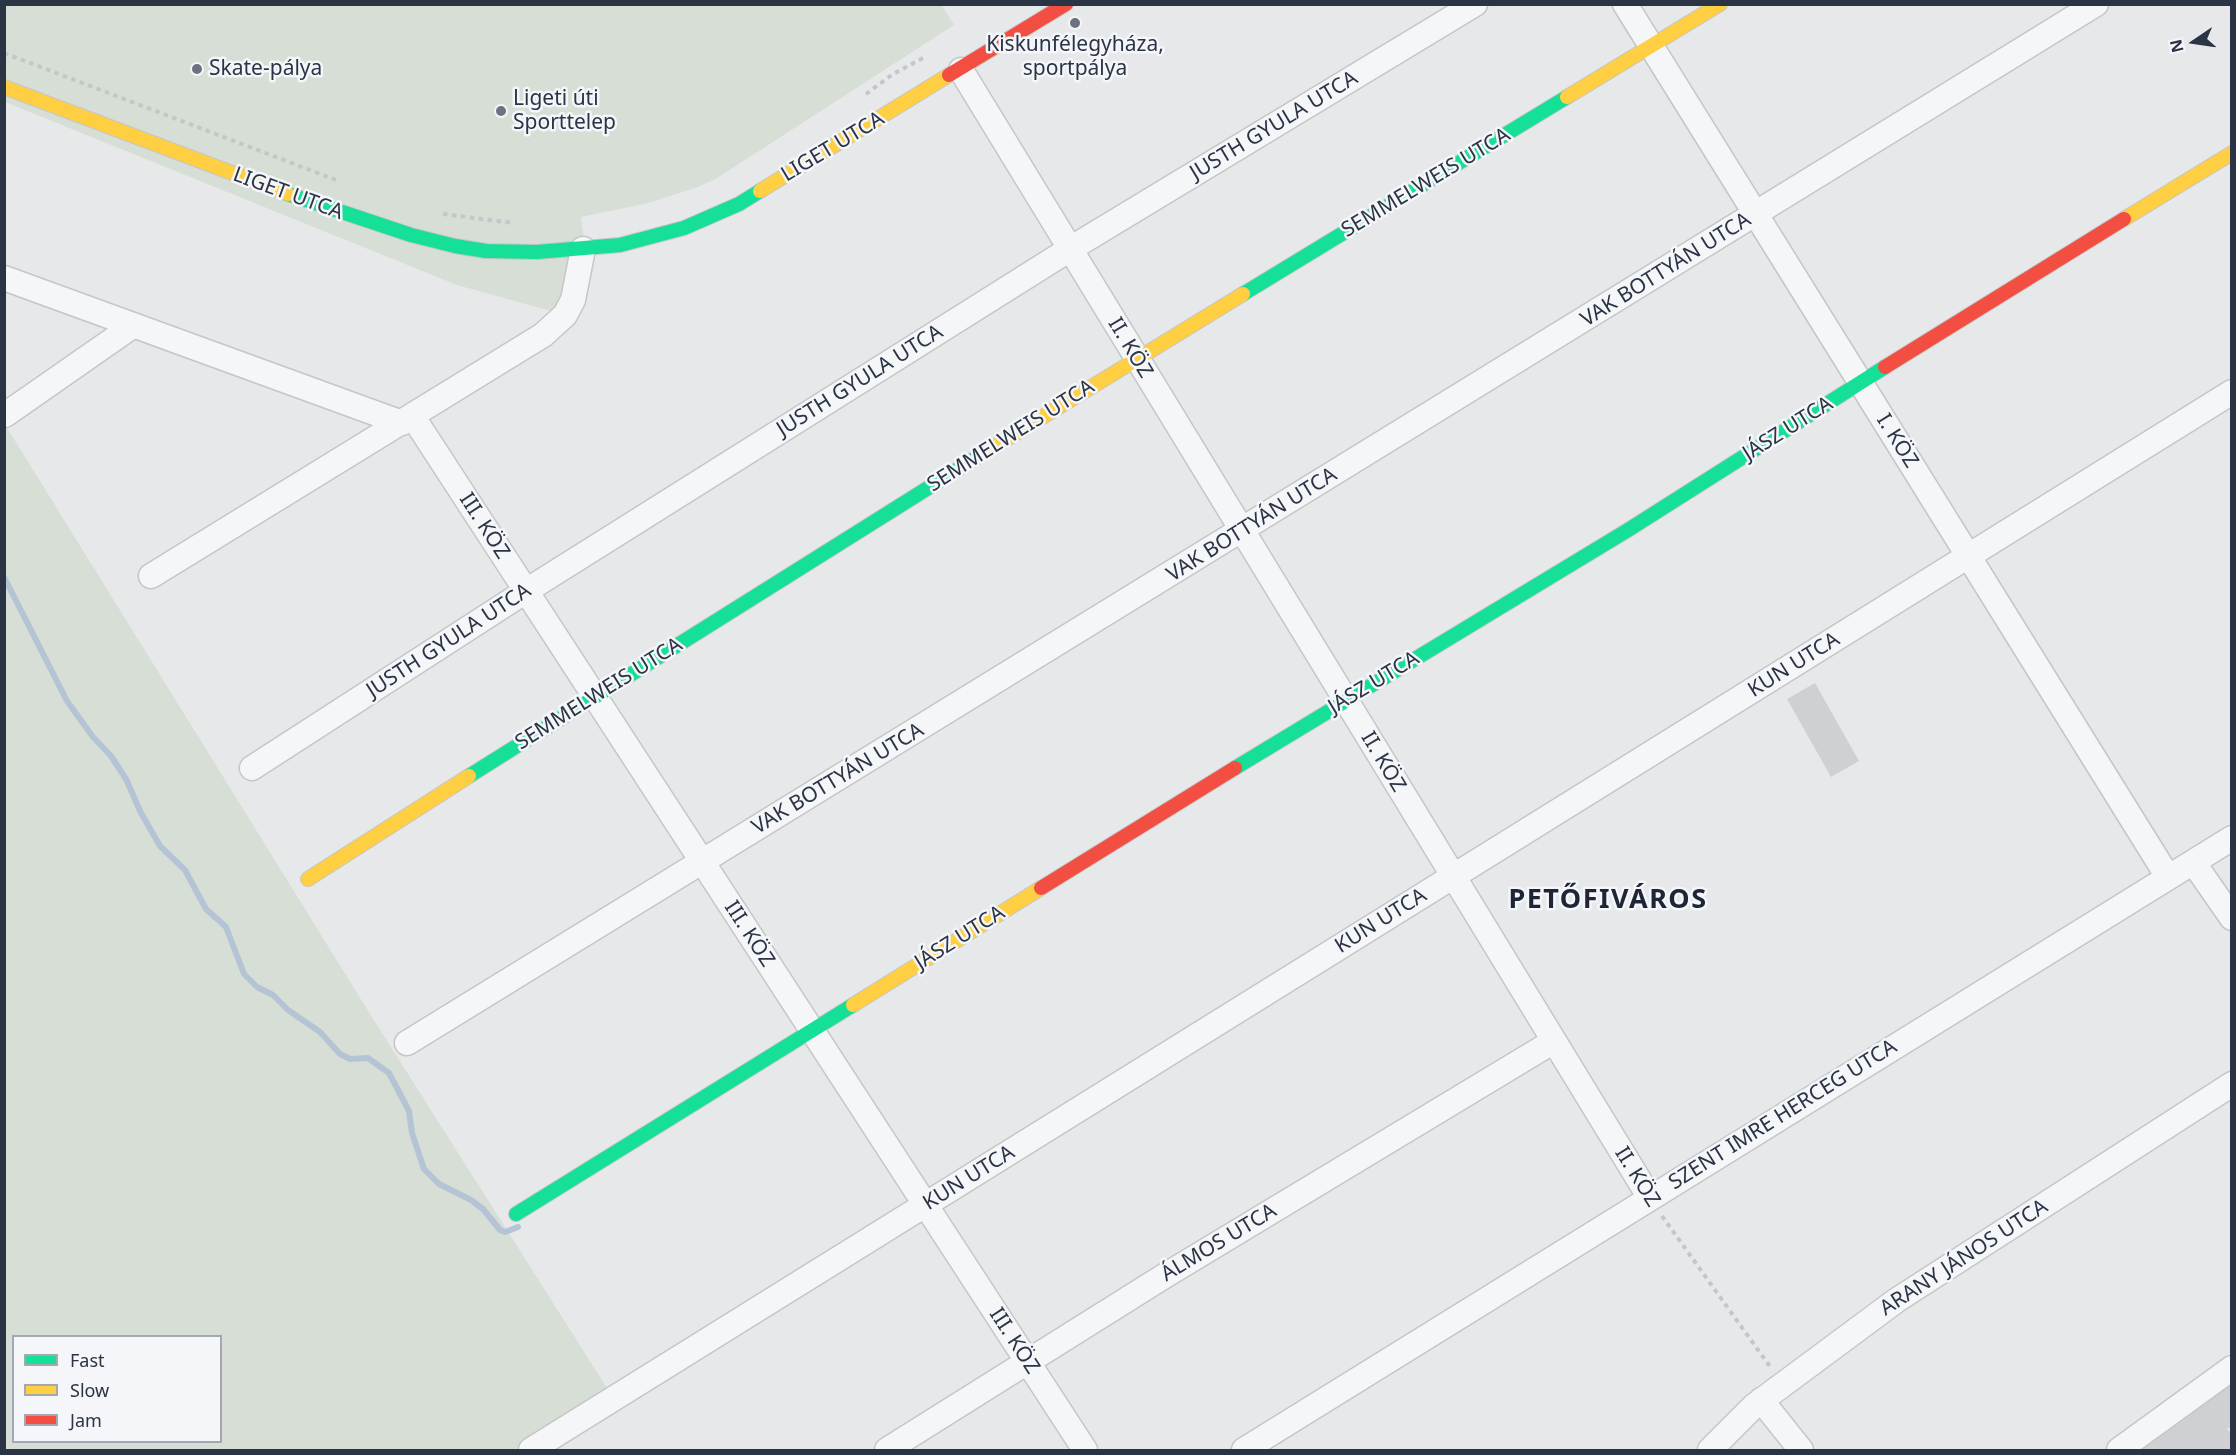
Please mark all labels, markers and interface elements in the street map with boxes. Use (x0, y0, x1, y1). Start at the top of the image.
north arrow (2164, 12, 2224, 72)
marker: Kiskunfélegyháza, sportpálya (1068, 16, 1082, 30)
place label: Kiskunfélegyháza, sportpálya (986, 32, 1164, 82)
text: N (2164, 37, 2189, 55)
place label: Skate-pálya (209, 56, 322, 82)
marker: Skate-pálya (190, 62, 204, 76)
street label: JUSTH GYULA UTCA (1186, 66, 1362, 186)
place label: Ligeti úti Sporttelep (513, 86, 616, 136)
marker: Ligeti úti Sporttelep (494, 104, 508, 118)
street label: LIGET UTCA (777, 106, 889, 188)
street label: SEMMELWEIS UTCA (1337, 123, 1515, 243)
street label: LIGET UTCA (229, 162, 347, 226)
street label: VAK BOTTYÁN UTCA (1576, 207, 1756, 333)
street label: II. KÖZ (1102, 313, 1158, 383)
street label: JUSTH GYULA UTCA (772, 320, 948, 442)
street label: SEMMELWEIS UTCA (923, 374, 1099, 498)
street label: JÁSZ UTCA (1738, 391, 1838, 467)
street label: I. KÖZ (1871, 409, 1923, 473)
street label: VAK BOTTYÁN UTCA (1162, 462, 1342, 588)
street label: III. KÖZ (453, 488, 515, 564)
street label: JUSTH GYULA UTCA (362, 578, 536, 704)
street label: KUN UTCA (1744, 627, 1844, 703)
street label: SEMMELWEIS UTCA (511, 632, 687, 756)
street label: JÁSZ UTCA (1324, 646, 1424, 720)
street label: VAK BOTTYÁN UTCA (748, 718, 928, 840)
street label: II. KÖZ (1355, 727, 1411, 797)
street label: KUN UTCA (1331, 883, 1431, 959)
district label: PETŐFIVÁROS (1508, 884, 1708, 916)
street label: III. KÖZ (718, 896, 780, 972)
street label: JÁSZ UTCA (910, 900, 1010, 976)
street label: SZENT IMRE HERCEG UTCA (1664, 1034, 1902, 1196)
street label: KUN UTCA (919, 1140, 1019, 1216)
street label: II. KÖZ (1609, 1142, 1665, 1212)
street label: ARANY JÁNOS UTCA (1875, 1194, 2053, 1322)
street label: ÁLMOS UTCA (1157, 1199, 1281, 1287)
street label: III. KÖZ (983, 1303, 1045, 1379)
legend (12, 1335, 222, 1443)
text: Fast (70, 1348, 105, 1372)
text: Slow (70, 1378, 109, 1402)
text: Jam (70, 1408, 102, 1432)

